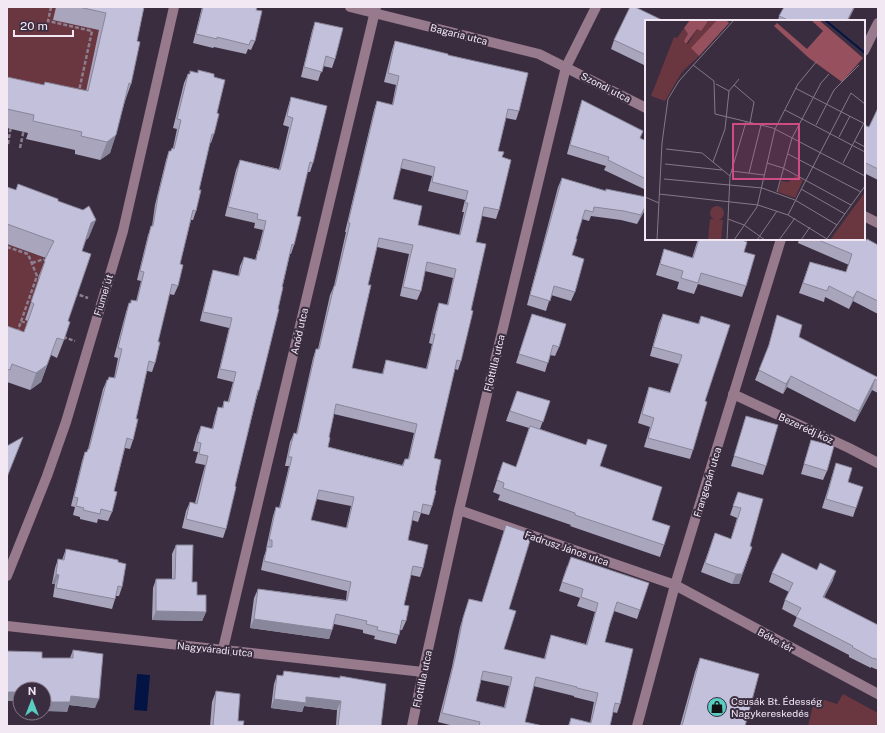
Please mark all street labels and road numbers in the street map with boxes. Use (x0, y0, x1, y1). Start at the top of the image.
street label: Bagaria utca (429, 21, 489, 47)
street label: Szondi utca (579, 69, 633, 105)
street label: Fiumei út (91, 272, 115, 317)
street label: Anód utca (288, 307, 310, 355)
street label: Flottilla utca (481, 333, 507, 393)
street label: Bezerédj köz (777, 410, 835, 446)
street label: Frangepán utca (691, 445, 723, 519)
street label: Fadrusz János utca (523, 528, 611, 568)
street label: Béke tér (756, 626, 796, 655)
street label: Nagyváradi utca (177, 639, 253, 659)
street label: Flottilla utca (410, 649, 434, 709)

